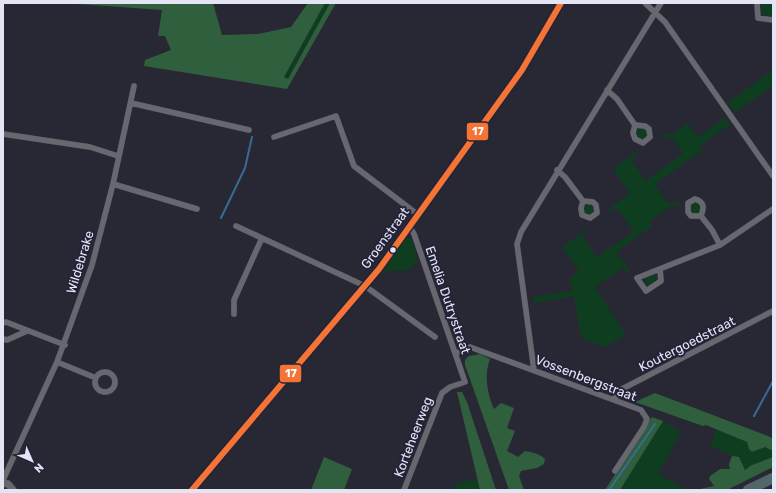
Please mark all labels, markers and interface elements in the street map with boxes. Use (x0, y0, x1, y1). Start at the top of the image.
line badge: 17 (466, 122, 489, 141)
text: 17 (472, 125, 485, 138)
street label: Groenstraat (358, 204, 412, 272)
street label: Wildebrake (63, 229, 97, 295)
street label: Emelia Dutrystraat (423, 244, 473, 356)
unlabelled marker (388, 245, 398, 255)
street label: Koutergoedstraat (636, 313, 738, 376)
street label: Vossenbergstraat (533, 352, 639, 405)
line badge: 17 (279, 364, 302, 383)
text: 17 (285, 367, 298, 380)
street label: Korteheerweg (391, 395, 436, 480)
north arrow (12, 441, 52, 481)
text: N (31, 460, 46, 475)

